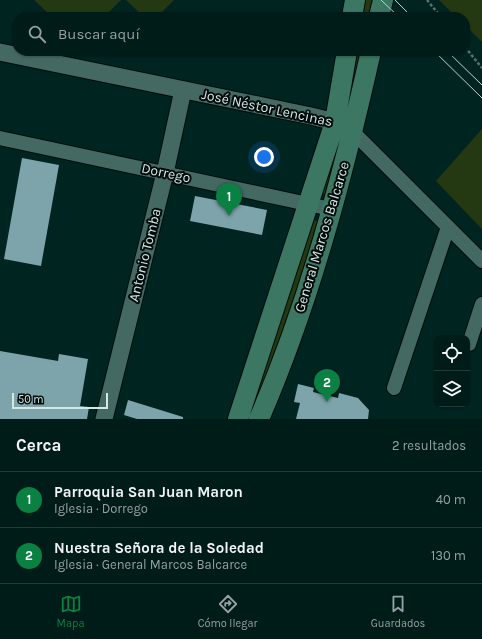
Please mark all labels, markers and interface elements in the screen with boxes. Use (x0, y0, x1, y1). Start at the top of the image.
search box (12, 12, 470, 56)
icon: search (26, 23, 48, 45)
text: Buscar aquí (58, 25, 140, 43)
street label: José Néstor Lencinas (200, 86, 334, 130)
your location (254, 147, 274, 167)
street label: Dorrego (140, 160, 192, 186)
street label: General Marcos Balcarce (291, 160, 353, 314)
pin: 1 (216, 183, 242, 216)
street label: Antonio Tomba (125, 207, 165, 303)
map controls (434, 335, 470, 407)
button: locate (434, 335, 470, 371)
pin: 2 (314, 369, 340, 402)
button: layers (434, 371, 470, 407)
scale bar (12, 391, 108, 410)
text: 50 m (18, 393, 44, 406)
text: Cerca (16, 435, 61, 455)
text: 2 resultados (392, 438, 466, 453)
text: Parroquia San Juan Maron (54, 483, 243, 501)
text: 1 (27, 492, 31, 507)
text: 40 m (436, 492, 466, 507)
text: Iglesia · Dorrego (54, 501, 148, 516)
text: Nuestra Señora de la Soledad (54, 539, 264, 557)
text: 2 (25, 548, 33, 563)
text: 130 m (431, 548, 466, 563)
text: Iglesia · General Marcos Balcarce (54, 557, 247, 572)
tab: Mapa (57, 593, 84, 630)
tab: Cómo llegar (198, 593, 257, 630)
tab: Guardados (371, 593, 425, 630)

